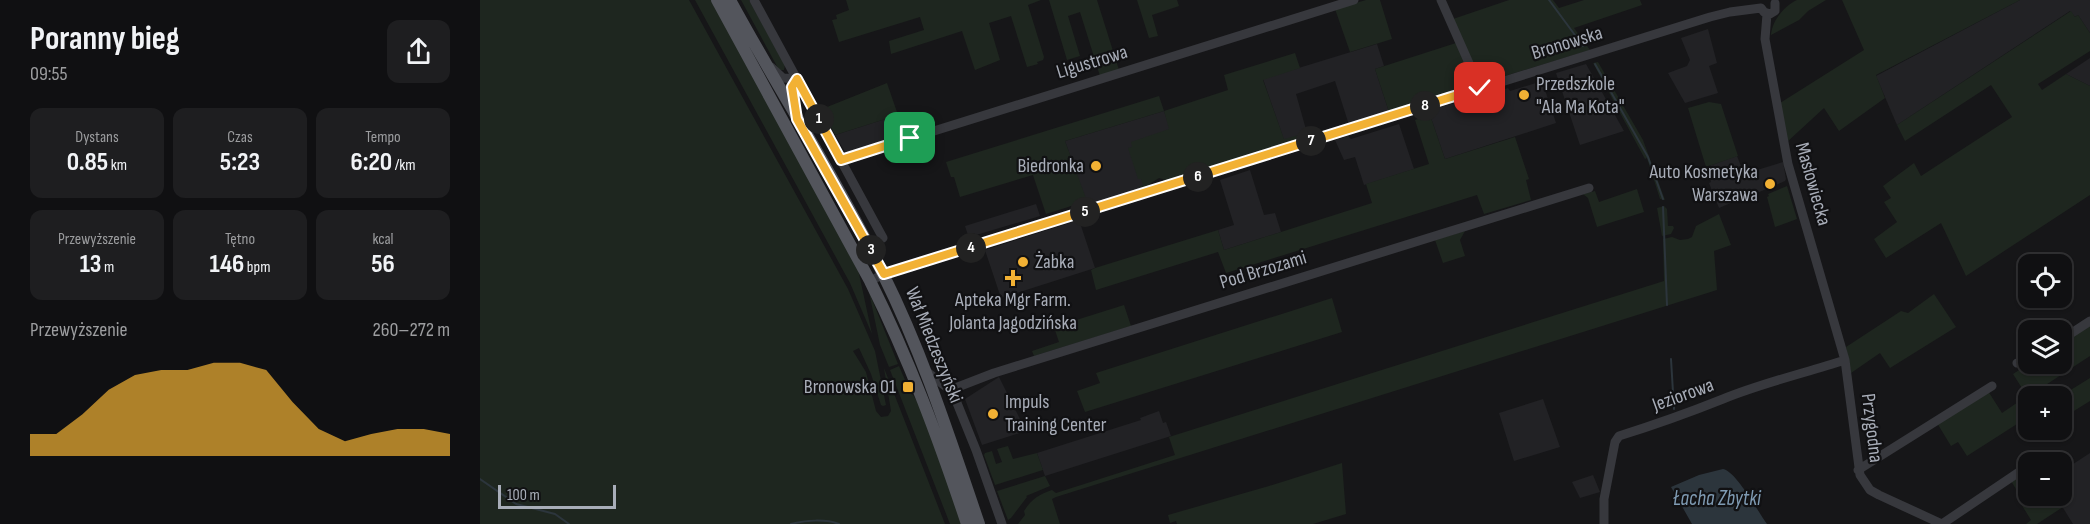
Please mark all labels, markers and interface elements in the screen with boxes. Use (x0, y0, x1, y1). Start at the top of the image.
text: Poranny bieg (30, 19, 180, 59)
button: share (387, 20, 450, 83)
street label: Bronowska (1529, 21, 1605, 65)
street label: Ligustrowa (1054, 40, 1130, 84)
text: 09:55 (30, 62, 68, 86)
pin (1454, 62, 1505, 113)
icon: check (1463, 71, 1496, 104)
place label: Przedszkole "Ala Ma Kota" (1536, 72, 1625, 119)
marker: Przedszkole "Ala Ma Kota" (1517, 88, 1531, 102)
pin: 8 (1410, 91, 1440, 121)
text: 8 (1421, 96, 1429, 115)
pin: 1 (804, 104, 834, 134)
text: 1 (816, 109, 822, 128)
pin (884, 112, 935, 163)
icon: arrive (893, 121, 926, 154)
pin: 7 (1296, 126, 1326, 156)
text: Dystans (75, 128, 119, 147)
text: Czas (227, 128, 253, 147)
text: Tempo (365, 128, 401, 147)
text: 7 (1308, 131, 1314, 150)
street label: Masłowiecka (1790, 140, 1836, 228)
text: 0.85 (67, 147, 108, 178)
text: 5:23 (220, 147, 260, 178)
text: 6:20 (350, 147, 392, 178)
place label: Biedronka (1017, 154, 1084, 178)
text: km (108, 156, 127, 175)
text: /km (392, 156, 416, 175)
marker: Biedronka (1089, 159, 1103, 173)
place label: Auto Kosmetyka Warszawa (1648, 160, 1758, 207)
pin: 6 (1183, 162, 1213, 192)
text: 6 (1194, 167, 1202, 186)
marker: Auto Kosmetyka Warszawa (1763, 177, 1777, 191)
pin: 5 (1070, 197, 1100, 227)
text: 5 (1081, 202, 1089, 221)
text: Przewyższenie (58, 230, 136, 249)
text: Tętno (225, 230, 255, 249)
text: kcal (372, 230, 394, 249)
pin: 4 (956, 233, 986, 263)
pin: 3 (856, 235, 886, 265)
text: 4 (967, 238, 975, 257)
text: 3 (867, 240, 875, 259)
street label: Pod Brzozami (1217, 245, 1309, 295)
text: 13 (80, 249, 102, 280)
text: 146 (210, 249, 244, 280)
text: 56 (371, 249, 395, 280)
place label: Żabka (1035, 250, 1074, 274)
map controls (2018, 254, 2072, 506)
button: locate (2018, 254, 2072, 308)
marker: Żabka (1016, 255, 1030, 269)
text: m (102, 258, 114, 277)
text: bpm (244, 258, 270, 277)
marker: Apteka Mgr Farm. Jolanta Jagodzińska (1006, 271, 1020, 285)
street label: Wał Miedzeszyński (900, 283, 968, 407)
place label: Apteka Mgr Farm. Jolanta Jagodzińska (948, 288, 1077, 335)
text: Przewyższenie (30, 318, 128, 342)
text: 260–272 m (372, 318, 450, 342)
button: layers (2018, 320, 2072, 374)
street label: Jeziorowa (1648, 373, 1717, 418)
place label: Bronowska 01 (804, 375, 896, 399)
marker: Bronowska 01 (901, 380, 915, 394)
button: + (2018, 386, 2072, 440)
place label: Impuls Training Center (1005, 390, 1107, 437)
street label: Przygodna (1856, 392, 1888, 464)
marker: Impuls Training Center (986, 407, 1000, 421)
button: − (2018, 452, 2072, 506)
scale bar (498, 482, 616, 510)
text: 100 m (507, 486, 540, 505)
water label: Łacha Zbytki (1673, 486, 1762, 511)

